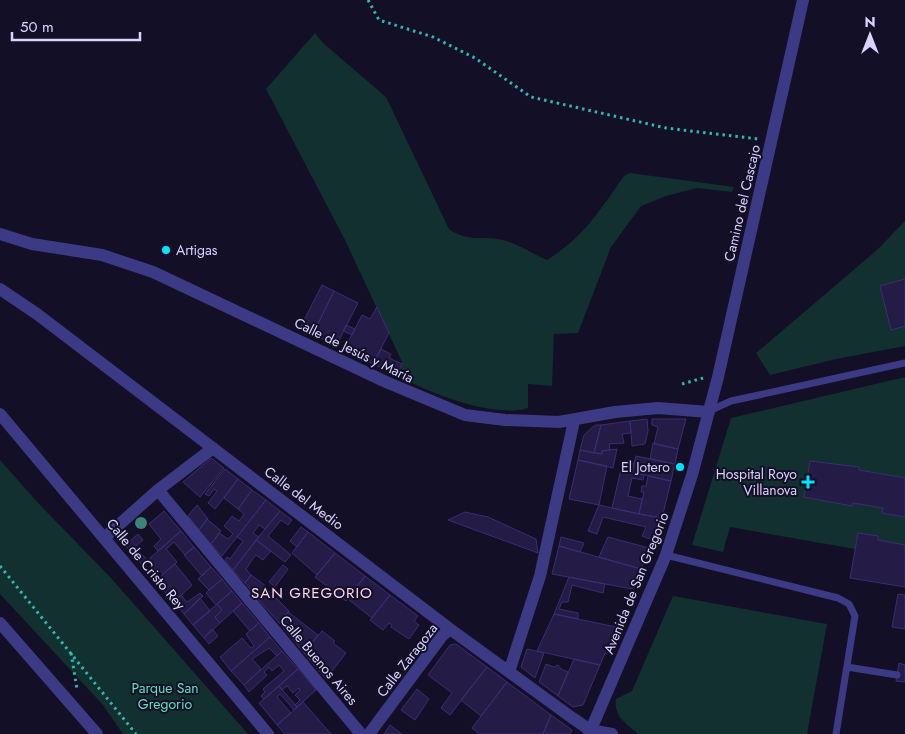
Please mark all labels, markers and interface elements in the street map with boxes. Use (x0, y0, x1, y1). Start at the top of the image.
scale bar (12, 10, 140, 42)
north arrow (845, 10, 895, 60)
text: N (864, 12, 876, 32)
text: 50 m (20, 16, 54, 38)
street label: Camino del Cascajo (719, 142, 765, 263)
place label: Artigas (176, 240, 218, 260)
marker: Artigas (160, 244, 172, 256)
street label: Calle de Jesús y María (291, 312, 417, 388)
place label: El Jotero (621, 457, 670, 477)
marker: El Jotero (674, 461, 686, 473)
street label: Calle del Medio (260, 462, 348, 535)
place label: Hospital Royo Villanova (716, 464, 797, 500)
marker: Hospital Royo Villanova (801, 475, 815, 489)
street label: Avenida de San Gregorio (598, 509, 674, 657)
street label: Calle de Cristo Rey (102, 514, 191, 615)
district label: SAN GREGORIO (251, 582, 373, 604)
street label: Calle Buenos Aires (275, 611, 363, 709)
street label: Calle Zaragoza (372, 619, 442, 701)
park label: Parque San Gregorio (131, 678, 199, 714)

